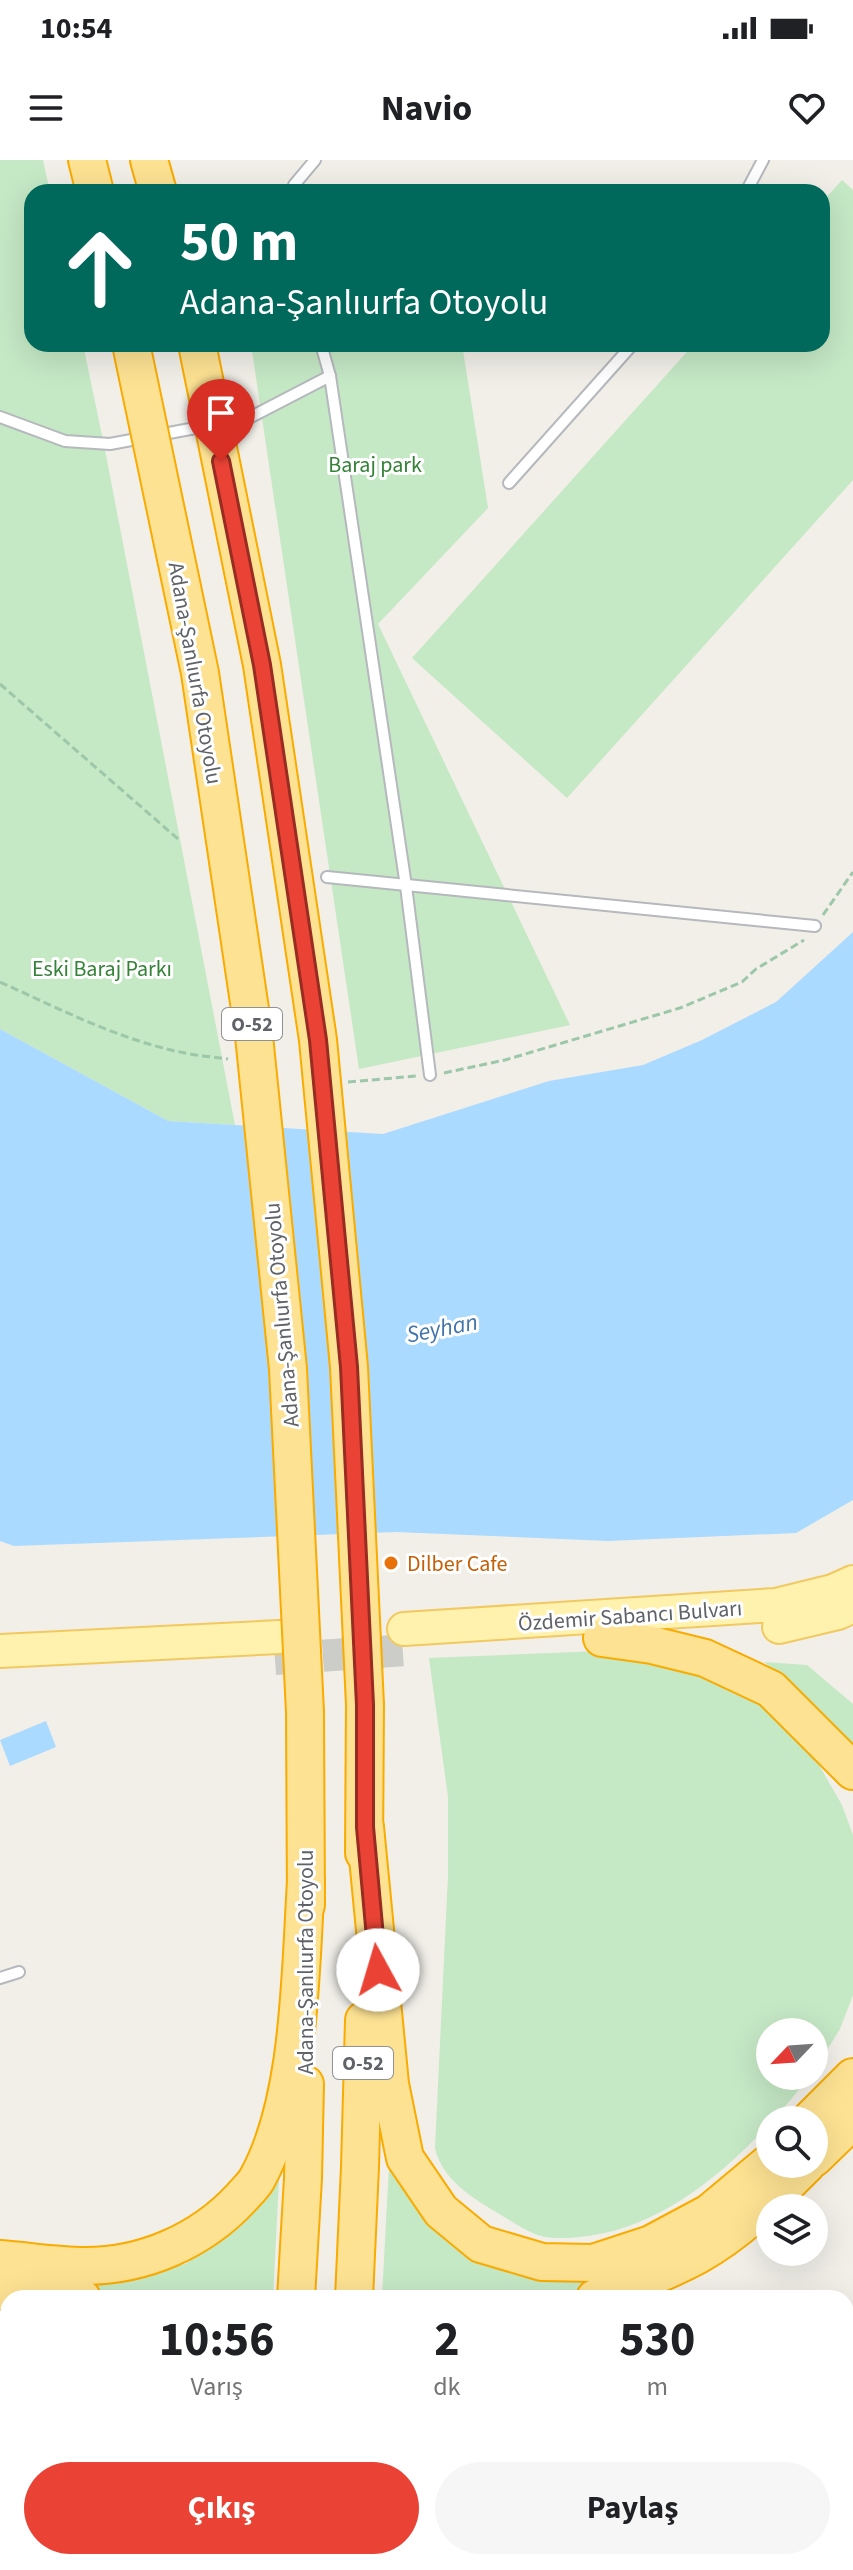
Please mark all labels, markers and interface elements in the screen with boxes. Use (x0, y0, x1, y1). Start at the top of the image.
text: 10:54 (40, 7, 112, 50)
text: Navio (381, 83, 472, 134)
icon: menu (24, 86, 68, 130)
icon: heart (785, 86, 829, 130)
text: 50 m (180, 203, 298, 282)
icon: ahead (48, 216, 152, 320)
text: Adana-Şanlıurfa Otoyolu (180, 277, 548, 328)
pin (187, 379, 255, 461)
icon: arrive (199, 391, 243, 435)
park label: Baraj park (328, 449, 422, 481)
street label: Adana-Şanlıurfa Otoyolu (160, 560, 230, 787)
park label: Eski Baraj Parkı (32, 953, 172, 985)
road number: O-52 (222, 1008, 282, 1040)
street label: Adana-Şanlıurfa Otoyolu (256, 1201, 308, 1428)
water label: Seyhan (403, 1304, 481, 1353)
place label: Dilber Cafe (407, 1548, 508, 1580)
marker: Dilber Cafe (382, 1554, 400, 1572)
street label: Özdemir Sabancı Bulvarı (517, 1592, 743, 1640)
street label: Adana-Şanlıurfa Otoyolu (290, 1849, 322, 2075)
position arrow (336, 1928, 420, 2012)
north arrow (756, 2018, 828, 2090)
map controls (756, 2018, 828, 2266)
road number: O-52 (333, 2047, 393, 2079)
button: search (756, 2106, 828, 2178)
button: layers (756, 2194, 828, 2266)
text: 10:56 (159, 2306, 274, 2374)
text: 2 (434, 2306, 460, 2374)
text: 530 (619, 2306, 695, 2374)
text: Varış (190, 2368, 243, 2405)
text: dk (433, 2368, 461, 2405)
text: m (646, 2368, 668, 2405)
button: Çıkış (24, 2462, 419, 2554)
button: Paylaş (435, 2462, 830, 2554)

